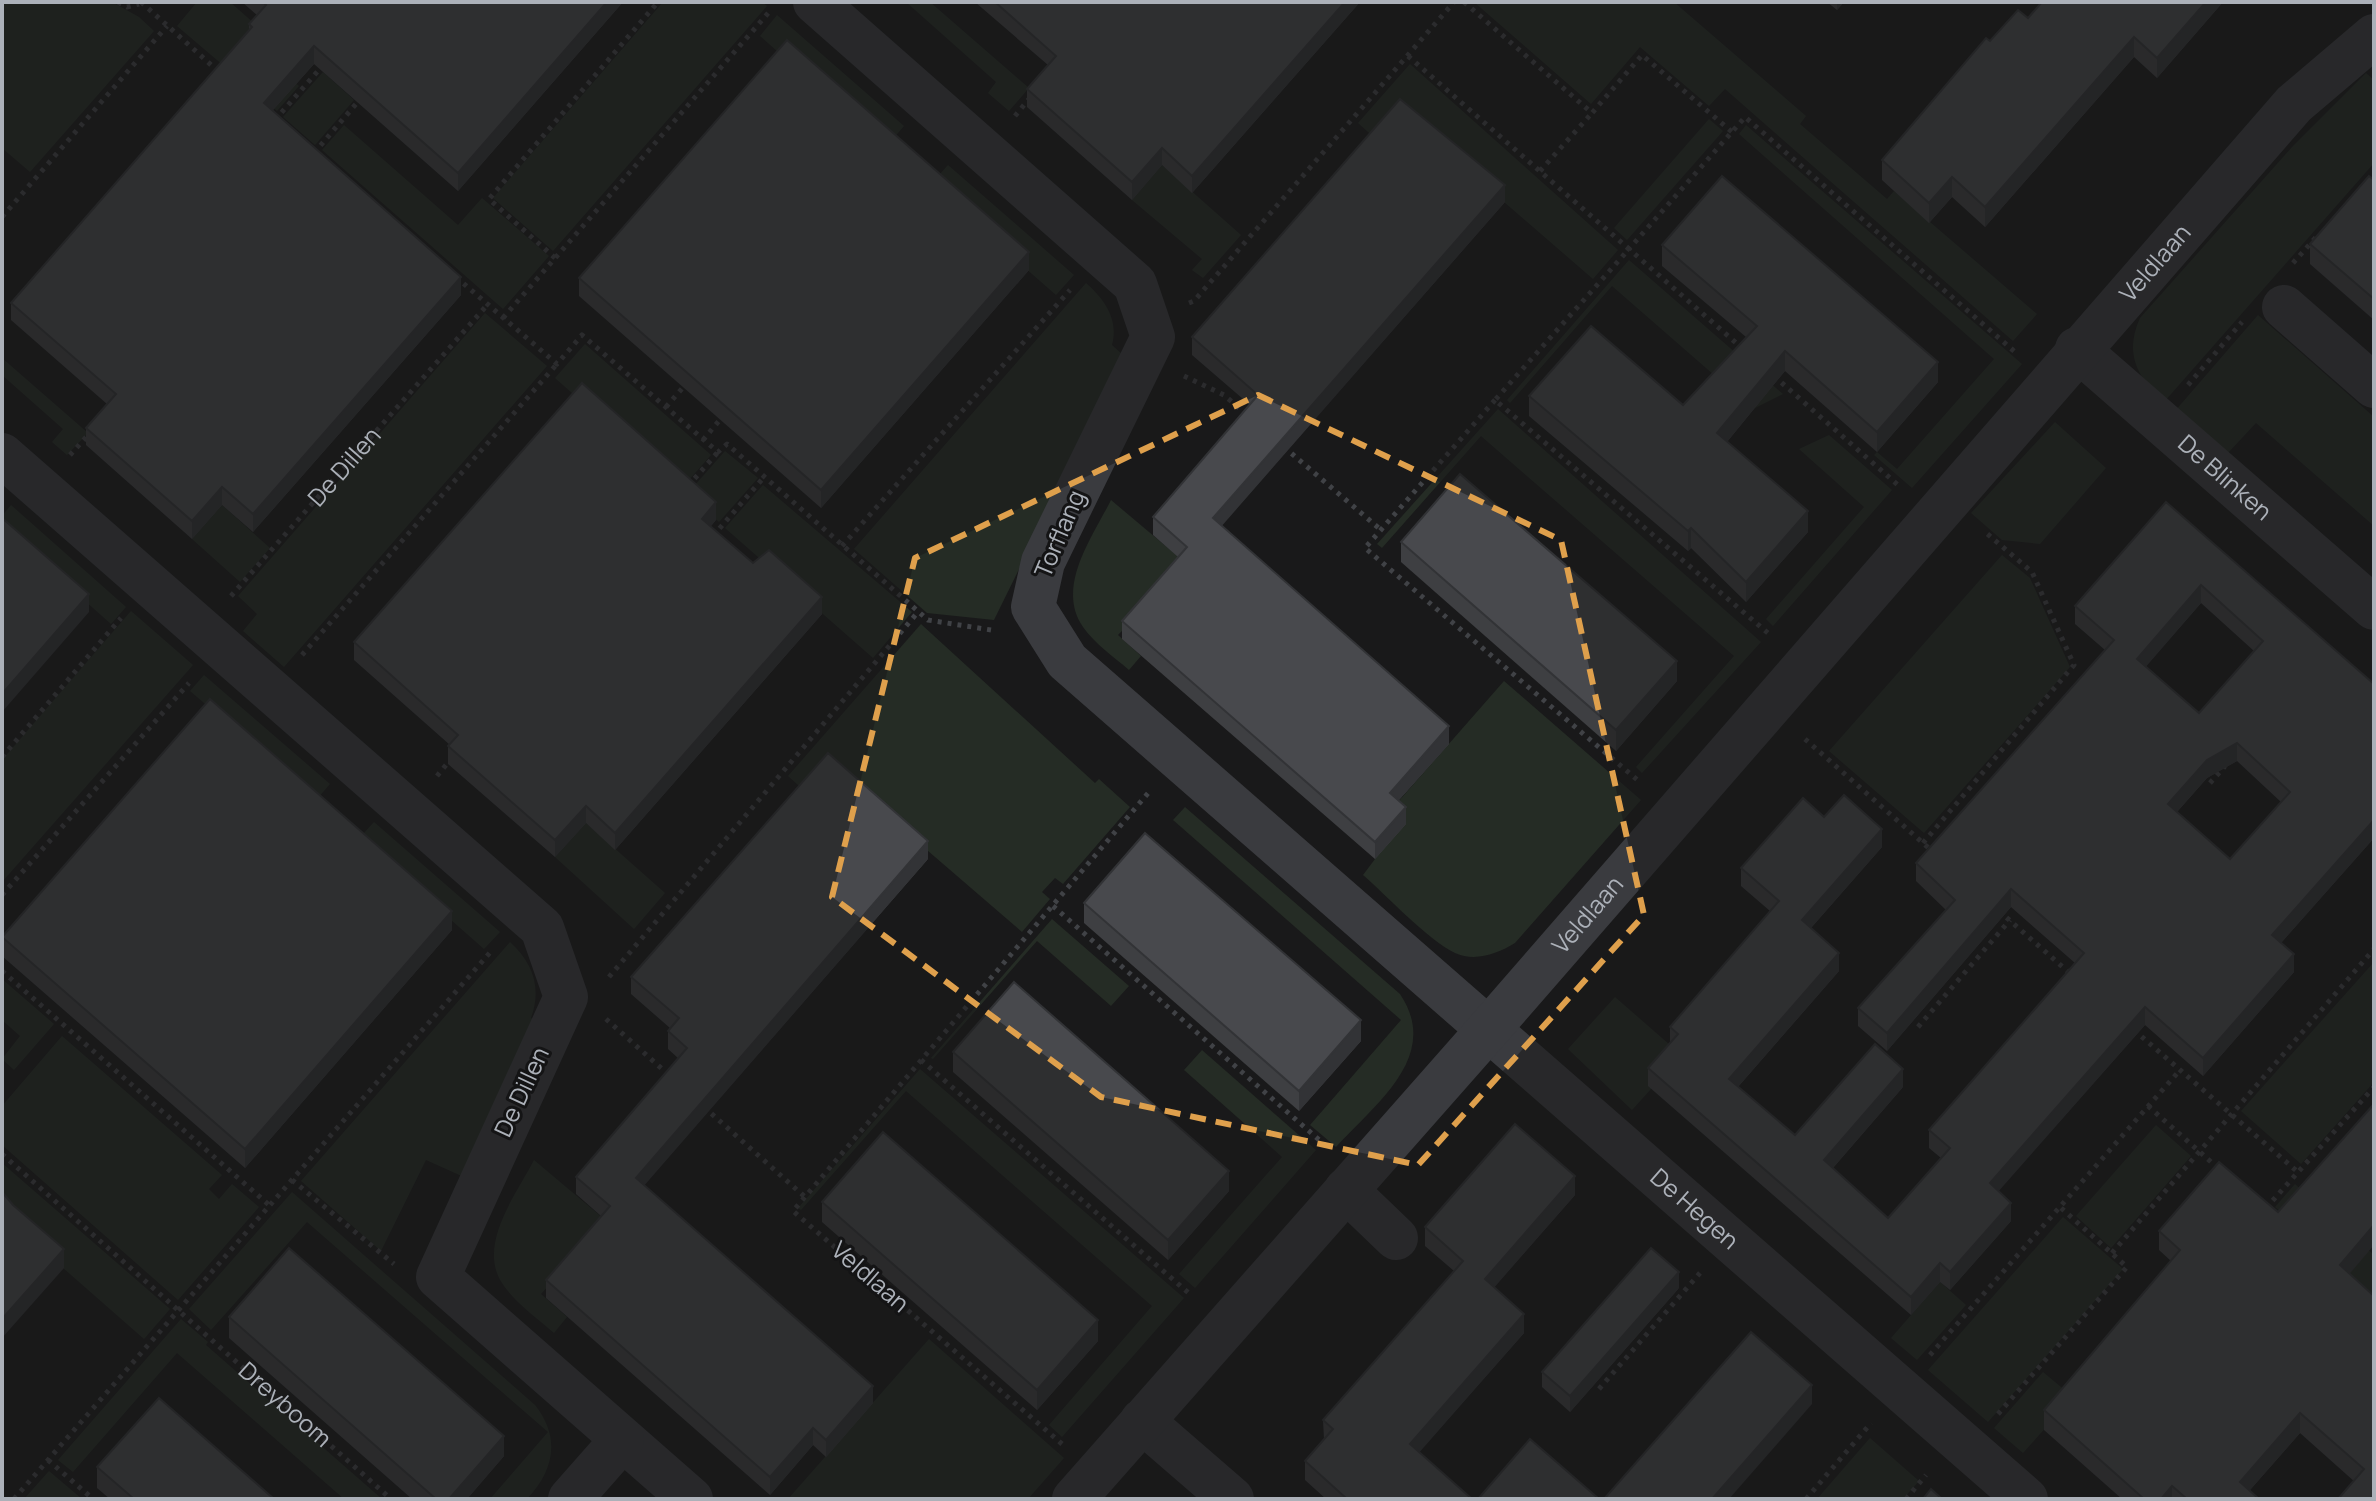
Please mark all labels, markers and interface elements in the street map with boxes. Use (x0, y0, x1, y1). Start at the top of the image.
street label: Veldlaan (2111, 216, 2197, 308)
street label: De Dillen (299, 419, 388, 513)
street label: De Blinken (2172, 427, 2280, 527)
street label: Torflang (1025, 485, 1092, 582)
street label: Veldlaan (1544, 868, 1630, 960)
street label: De Dillen (485, 1041, 556, 1142)
street label: De Hegen (1644, 1160, 1747, 1256)
street label: Veldlaan (825, 1233, 917, 1319)
street label: Dreyboom (232, 1354, 339, 1454)

